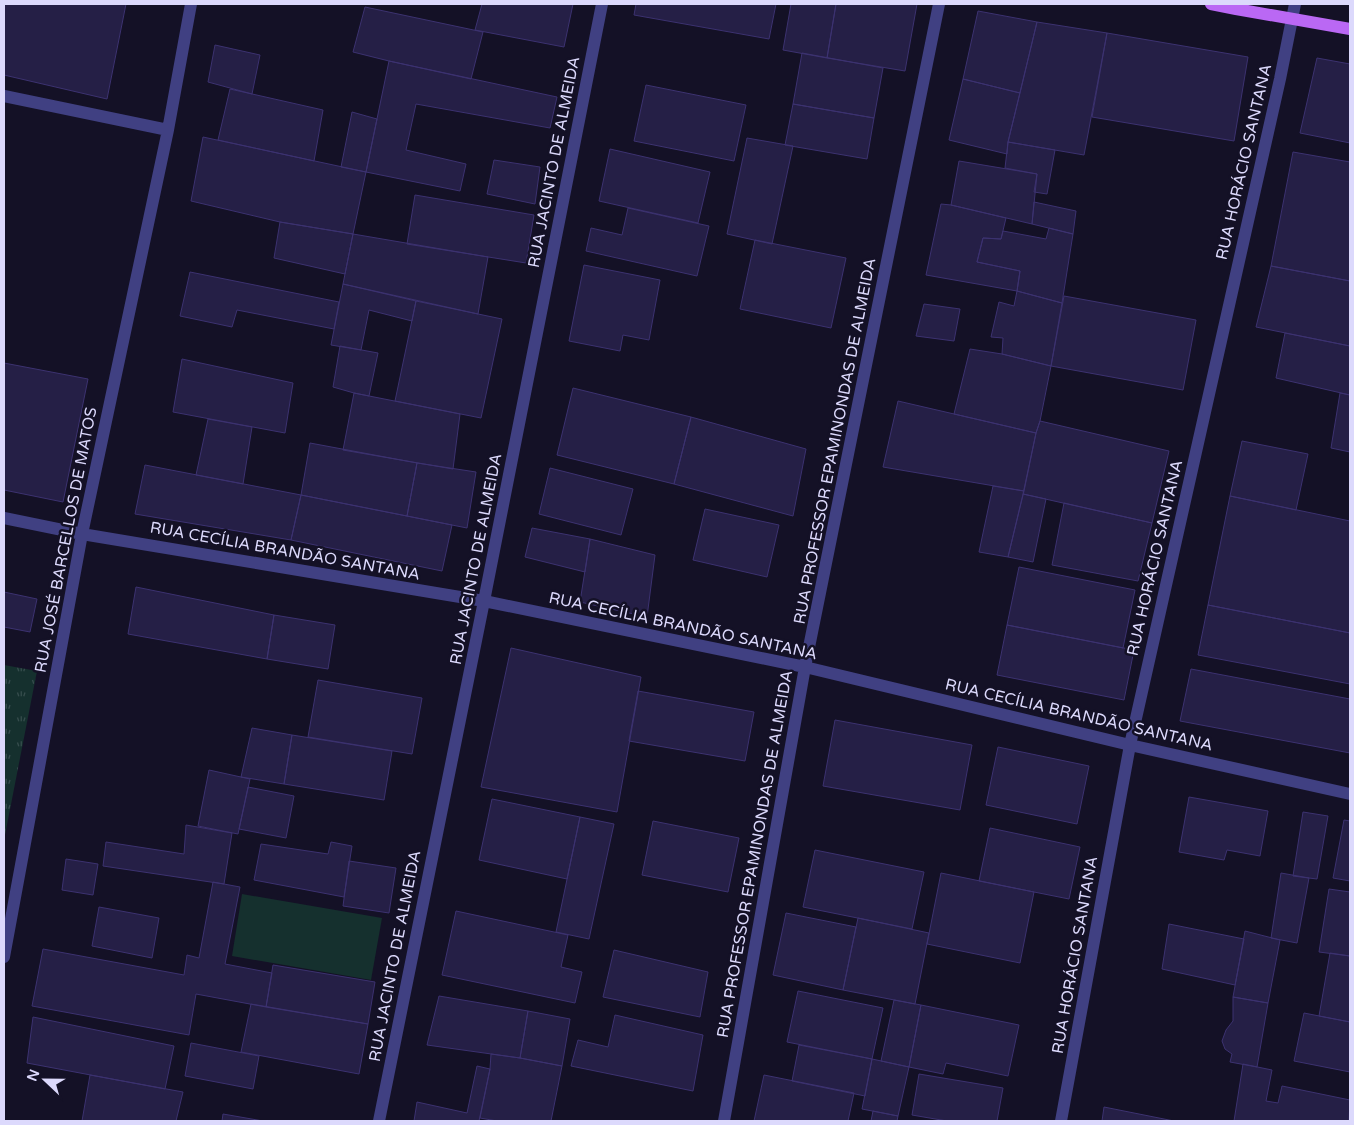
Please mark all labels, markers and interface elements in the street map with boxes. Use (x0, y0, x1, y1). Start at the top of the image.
street label: RUA JACINTO DE ALMEIDA (524, 55, 584, 269)
street label: RUA HORÁCIO SANTANA (1212, 62, 1276, 262)
street label: RUA PROFESSOR EPAMINONDAS DE ALMEIDA (790, 256, 880, 626)
street label: RUA JOSÉ BARCELLOS DE MATOS (30, 405, 102, 675)
street label: RUA JACINTO DE ALMEIDA (446, 452, 506, 666)
street label: RUA HORÁCIO SANTANA (1123, 458, 1187, 658)
street label: RUA CECÍLIA BRANDÃO SANTANA (148, 517, 422, 585)
street label: RUA CECÍLIA BRANDÃO SANTANA (547, 588, 819, 664)
street label: RUA PROFESSOR EPAMINONDAS DE ALMEIDA (713, 669, 797, 1039)
street label: RUA CECÍLIA BRANDÃO SANTANA (943, 674, 1215, 756)
street label: RUA JACINTO DE ALMEIDA (365, 849, 425, 1063)
street label: RUA HORÁCIO SANTANA (1048, 855, 1102, 1055)
north arrow (20, 1055, 70, 1105)
text: N (23, 1067, 43, 1084)

